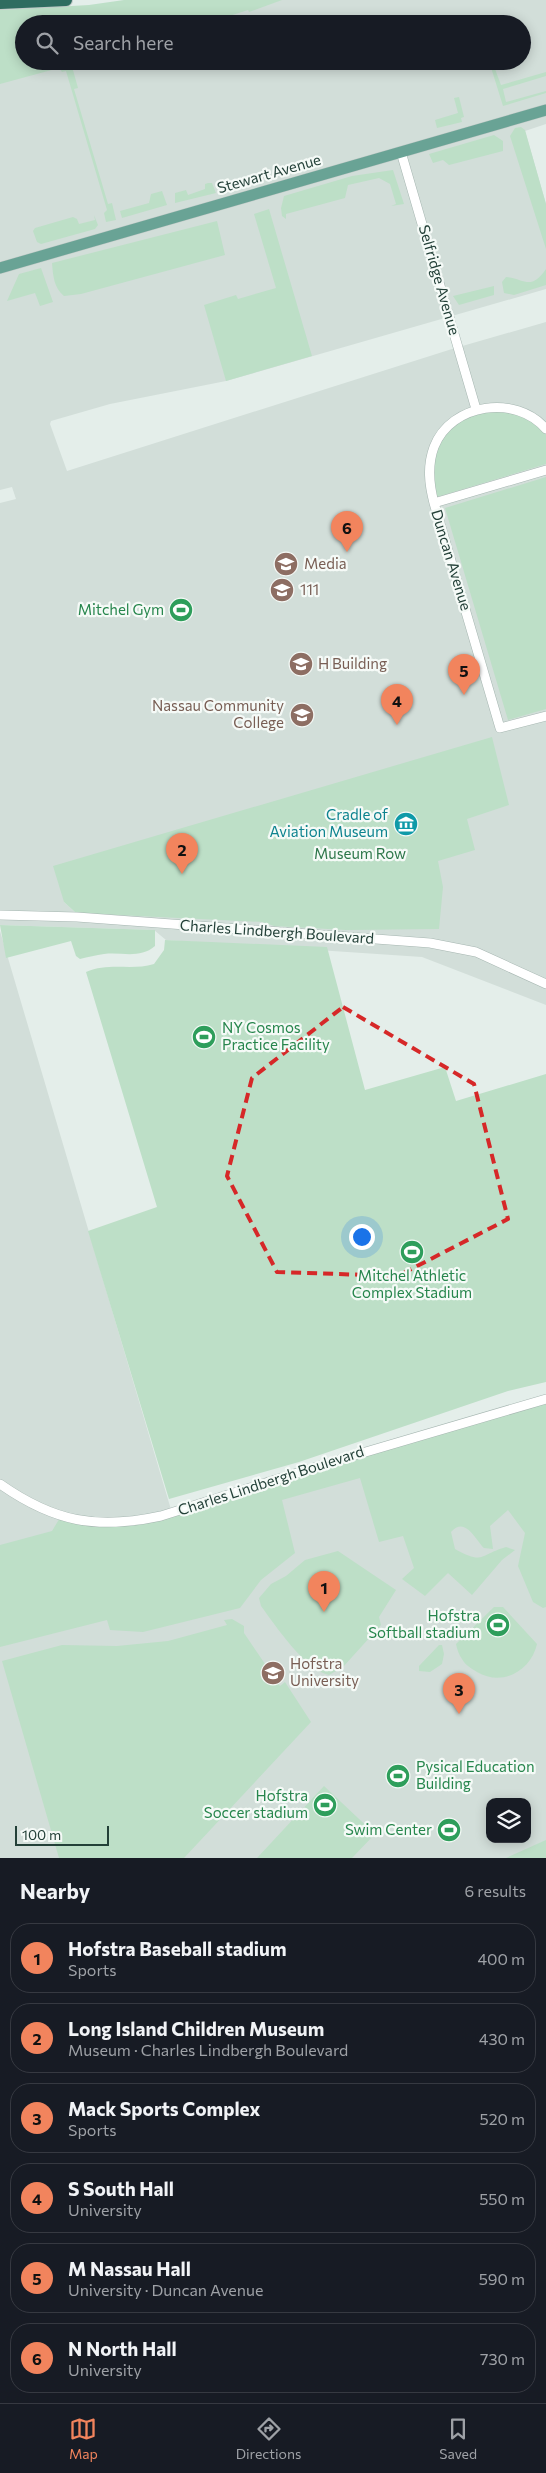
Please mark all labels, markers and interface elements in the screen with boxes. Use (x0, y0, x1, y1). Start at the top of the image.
search box (15, 15, 531, 70)
icon: search (33, 29, 61, 57)
text: Search here (73, 31, 173, 54)
street label: Stewart Avenue (215, 150, 323, 196)
street label: Selfridge Avenue (416, 223, 464, 337)
street label: Duncan Avenue (428, 507, 476, 613)
pin: 6 (331, 511, 363, 552)
school or university icon: Media (273, 551, 299, 577)
place label: Media (304, 554, 347, 572)
school or university icon: 111 (269, 577, 295, 603)
place label: 111 (300, 580, 319, 598)
sports icon: Mitchel Gym (168, 597, 194, 623)
place label: Mitchel Gym (78, 600, 164, 618)
school or university icon: H Building (288, 651, 314, 677)
place label: H Building (318, 654, 387, 672)
pin: 5 (448, 654, 480, 695)
pin: 4 (381, 684, 413, 725)
place label: Nassau Community College (152, 696, 284, 731)
school or university icon: Nassau Community College (289, 702, 315, 728)
place label: Cradle of Aviation Museum (269, 805, 388, 840)
museum icon: Cradle of Aviation Museum (393, 811, 419, 837)
pin: 2 (166, 833, 198, 874)
park label: Museum Row (314, 844, 406, 862)
street label: Charles Lindbergh Boulevard (179, 915, 375, 947)
place label: NY Cosmos Practice Facility (222, 1018, 330, 1053)
sports icon: NY Cosmos Practice Facility (191, 1024, 217, 1050)
your location (349, 1224, 375, 1250)
sports icon: Mitchel Athletic Complex Stadium (399, 1239, 425, 1265)
place label: Mitchel Athletic Complex Stadium (352, 1266, 472, 1301)
street label: Charles Lindbergh Boulevard (175, 1441, 366, 1519)
pin: 1 (308, 1571, 340, 1612)
place label: Hofstra Softball stadium (368, 1606, 480, 1641)
sports icon: Hofstra Softball stadium (485, 1612, 511, 1638)
place label: Hofstra University (290, 1654, 359, 1689)
school or university icon: Hofstra University (260, 1660, 286, 1686)
pin: 3 (443, 1673, 475, 1714)
place label: Pysical Education Building (416, 1757, 534, 1792)
sports icon: Pysical Education Building (385, 1763, 411, 1789)
place label: Hofstra Soccer stadium (204, 1786, 308, 1821)
sports icon: Hofstra Soccer stadium (312, 1792, 338, 1818)
map controls (486, 1798, 531, 1843)
button: layers (486, 1798, 531, 1843)
sports icon: Swim Center (436, 1817, 462, 1843)
place label: Swim Center (345, 1820, 432, 1838)
scale bar (15, 1823, 109, 1846)
text: 100 m (22, 1826, 61, 1843)
text: Nearby (20, 1878, 90, 1903)
text: 6 results (465, 1881, 526, 1900)
text: Hofstra Baseball stadium (68, 1937, 287, 1960)
text: 1 (33, 1949, 41, 1968)
text: 400 m (477, 1949, 525, 1968)
text: Sports (68, 1960, 117, 1979)
text: Long Island Children Museum (68, 2017, 324, 2040)
text: 2 (32, 2029, 42, 2048)
text: 430 m (479, 2029, 525, 2048)
text: Museum · Charles Lindbergh Boulevard (68, 2040, 348, 2059)
text: Mack Sports Complex (68, 2097, 260, 2120)
text: 3 (32, 2109, 42, 2128)
text: 520 m (480, 2109, 525, 2128)
text: Sports (68, 2120, 117, 2139)
text: S South Hall (68, 2177, 174, 2200)
text: 4 (32, 2189, 42, 2208)
text: 550 m (479, 2189, 525, 2208)
text: University (68, 2200, 142, 2219)
text: M Nassau Hall (68, 2257, 191, 2280)
text: 5 (32, 2269, 42, 2288)
text: 590 m (479, 2269, 525, 2288)
text: University · Duncan Avenue (68, 2280, 263, 2299)
text: N North Hall (68, 2337, 177, 2360)
text: 6 (32, 2349, 42, 2368)
text: 730 m (480, 2349, 525, 2368)
text: University (68, 2360, 142, 2379)
tab: Map (69, 2415, 98, 2462)
tab: Directions (236, 2415, 301, 2462)
tab: Saved (439, 2415, 477, 2462)

